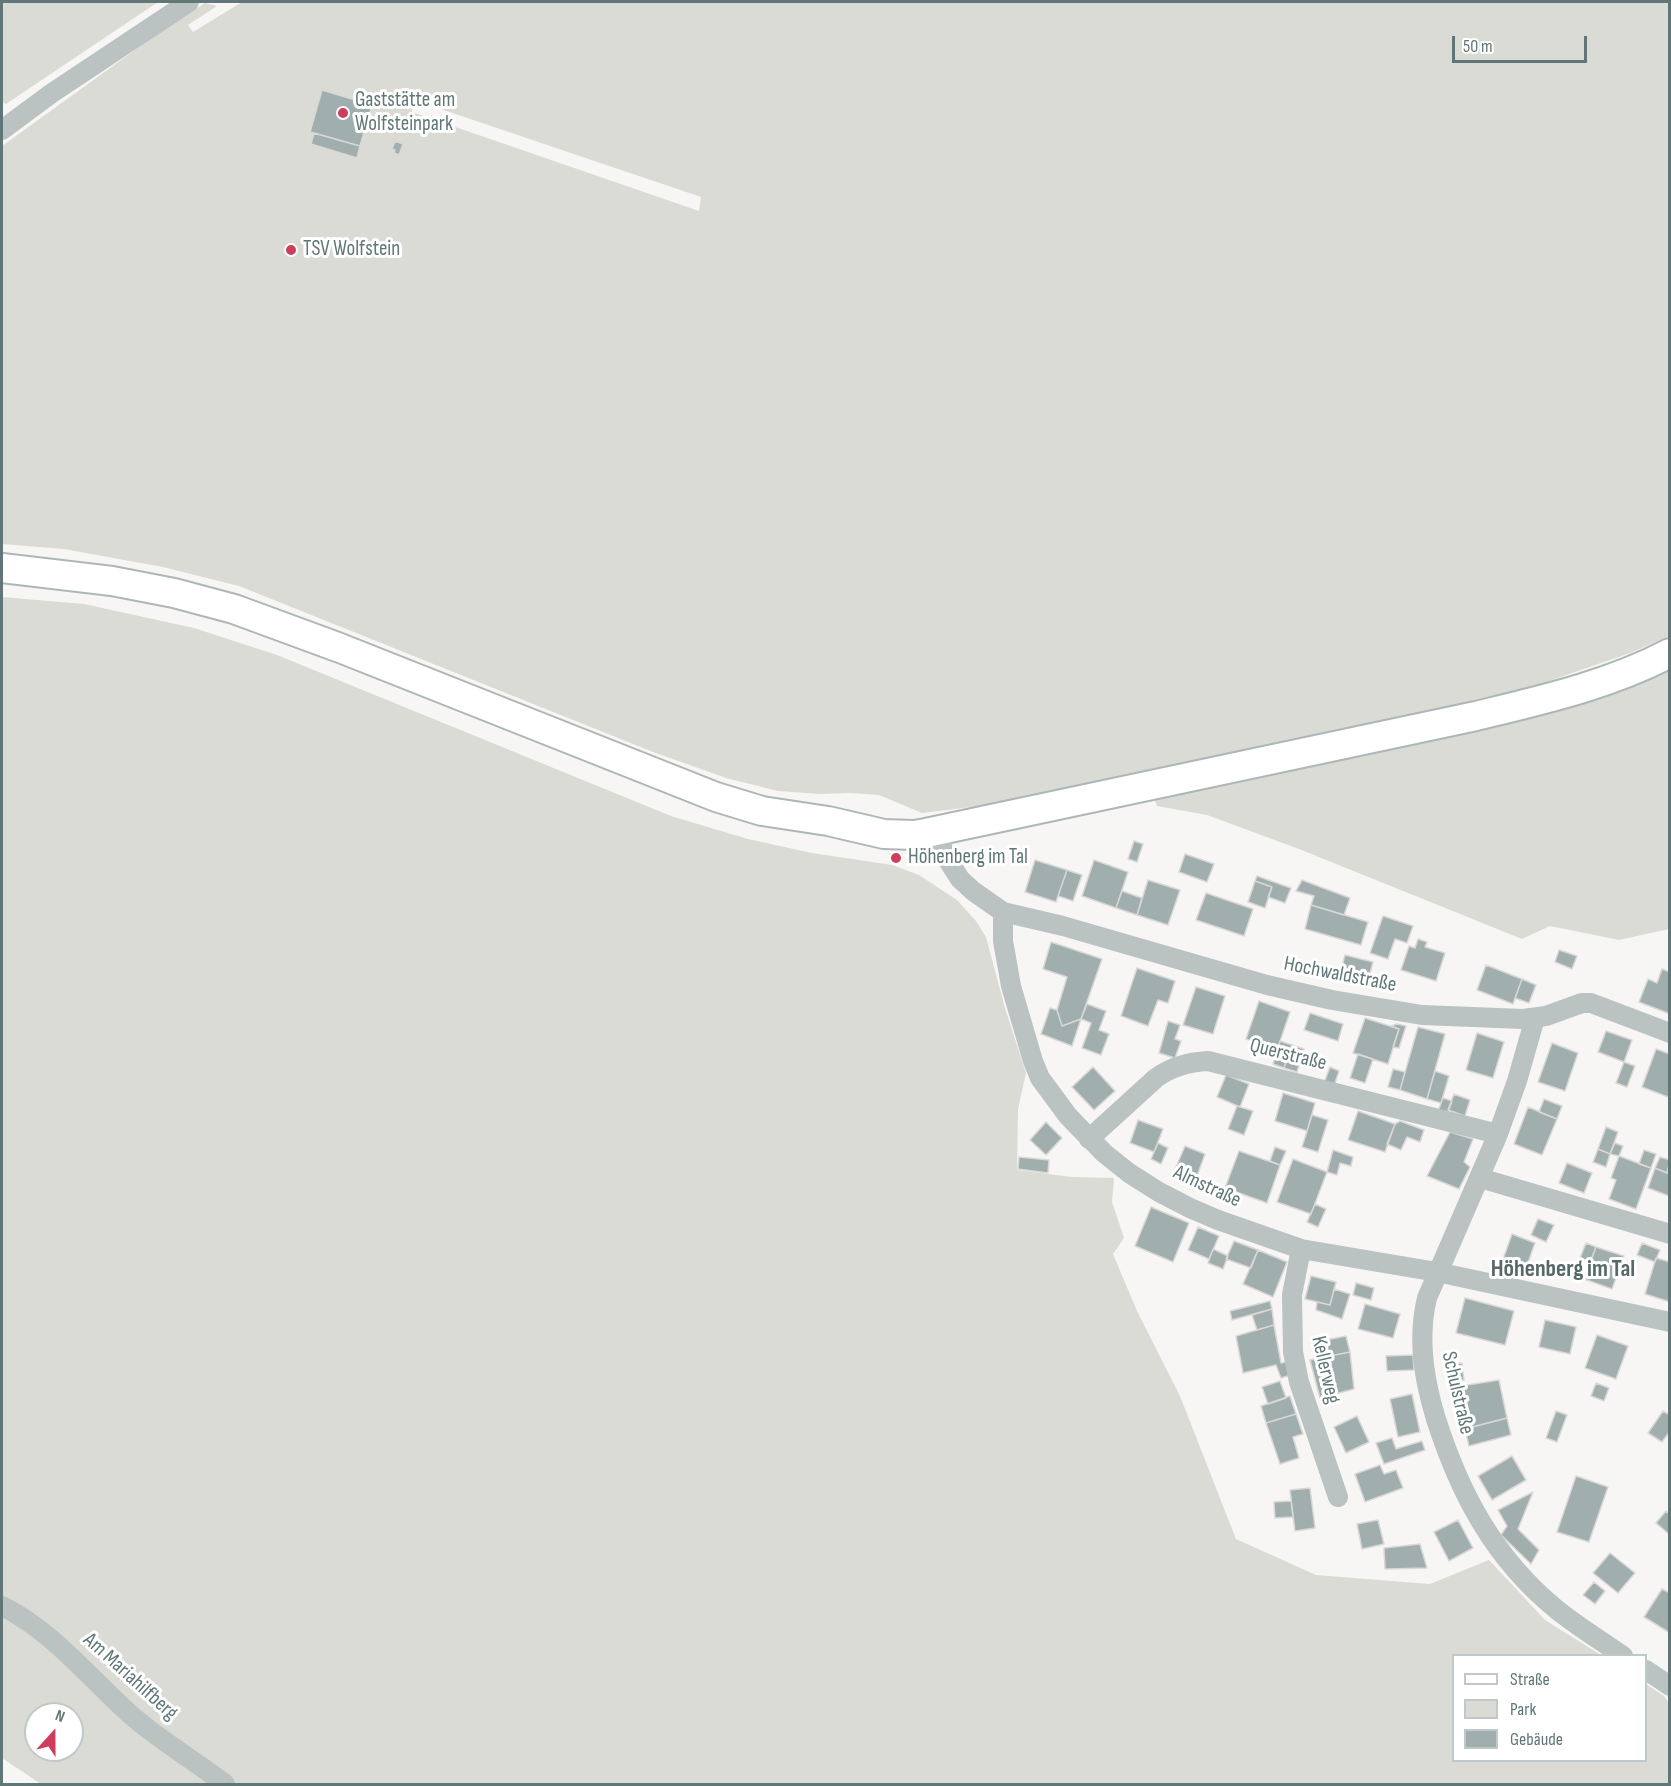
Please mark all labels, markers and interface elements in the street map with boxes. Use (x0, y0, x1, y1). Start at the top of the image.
scale bar (1455, 24, 1590, 62)
text: 50 m (1463, 36, 1493, 57)
place label: Gaststätte am Wolfsteinpark (355, 88, 455, 138)
marker: Gaststätte am Wolfsteinpark (336, 106, 350, 120)
place label: TSV Wolfstein (303, 237, 400, 263)
marker: TSV Wolfstein (284, 243, 298, 257)
place label: Höhenberg im Tal (908, 845, 1028, 871)
marker: Höhenberg im Tal (889, 851, 903, 865)
street label: Hochwaldstraße (1282, 952, 1398, 998)
street label: Querstraße (1247, 1033, 1329, 1077)
street label: Almstraße (1169, 1160, 1245, 1214)
district label: Höhenberg im Tal (1491, 1256, 1635, 1284)
street label: Kellerweg (1305, 1334, 1345, 1406)
street label: Schulstraße (1435, 1349, 1479, 1437)
street label: Am Mariahilfberg (77, 1628, 183, 1726)
legend (1452, 1654, 1647, 1762)
text: Straße (1510, 1669, 1550, 1690)
text: Park (1510, 1699, 1536, 1720)
north arrow (24, 1702, 84, 1762)
text: N (53, 1706, 67, 1727)
text: Gebäude (1510, 1729, 1563, 1750)

